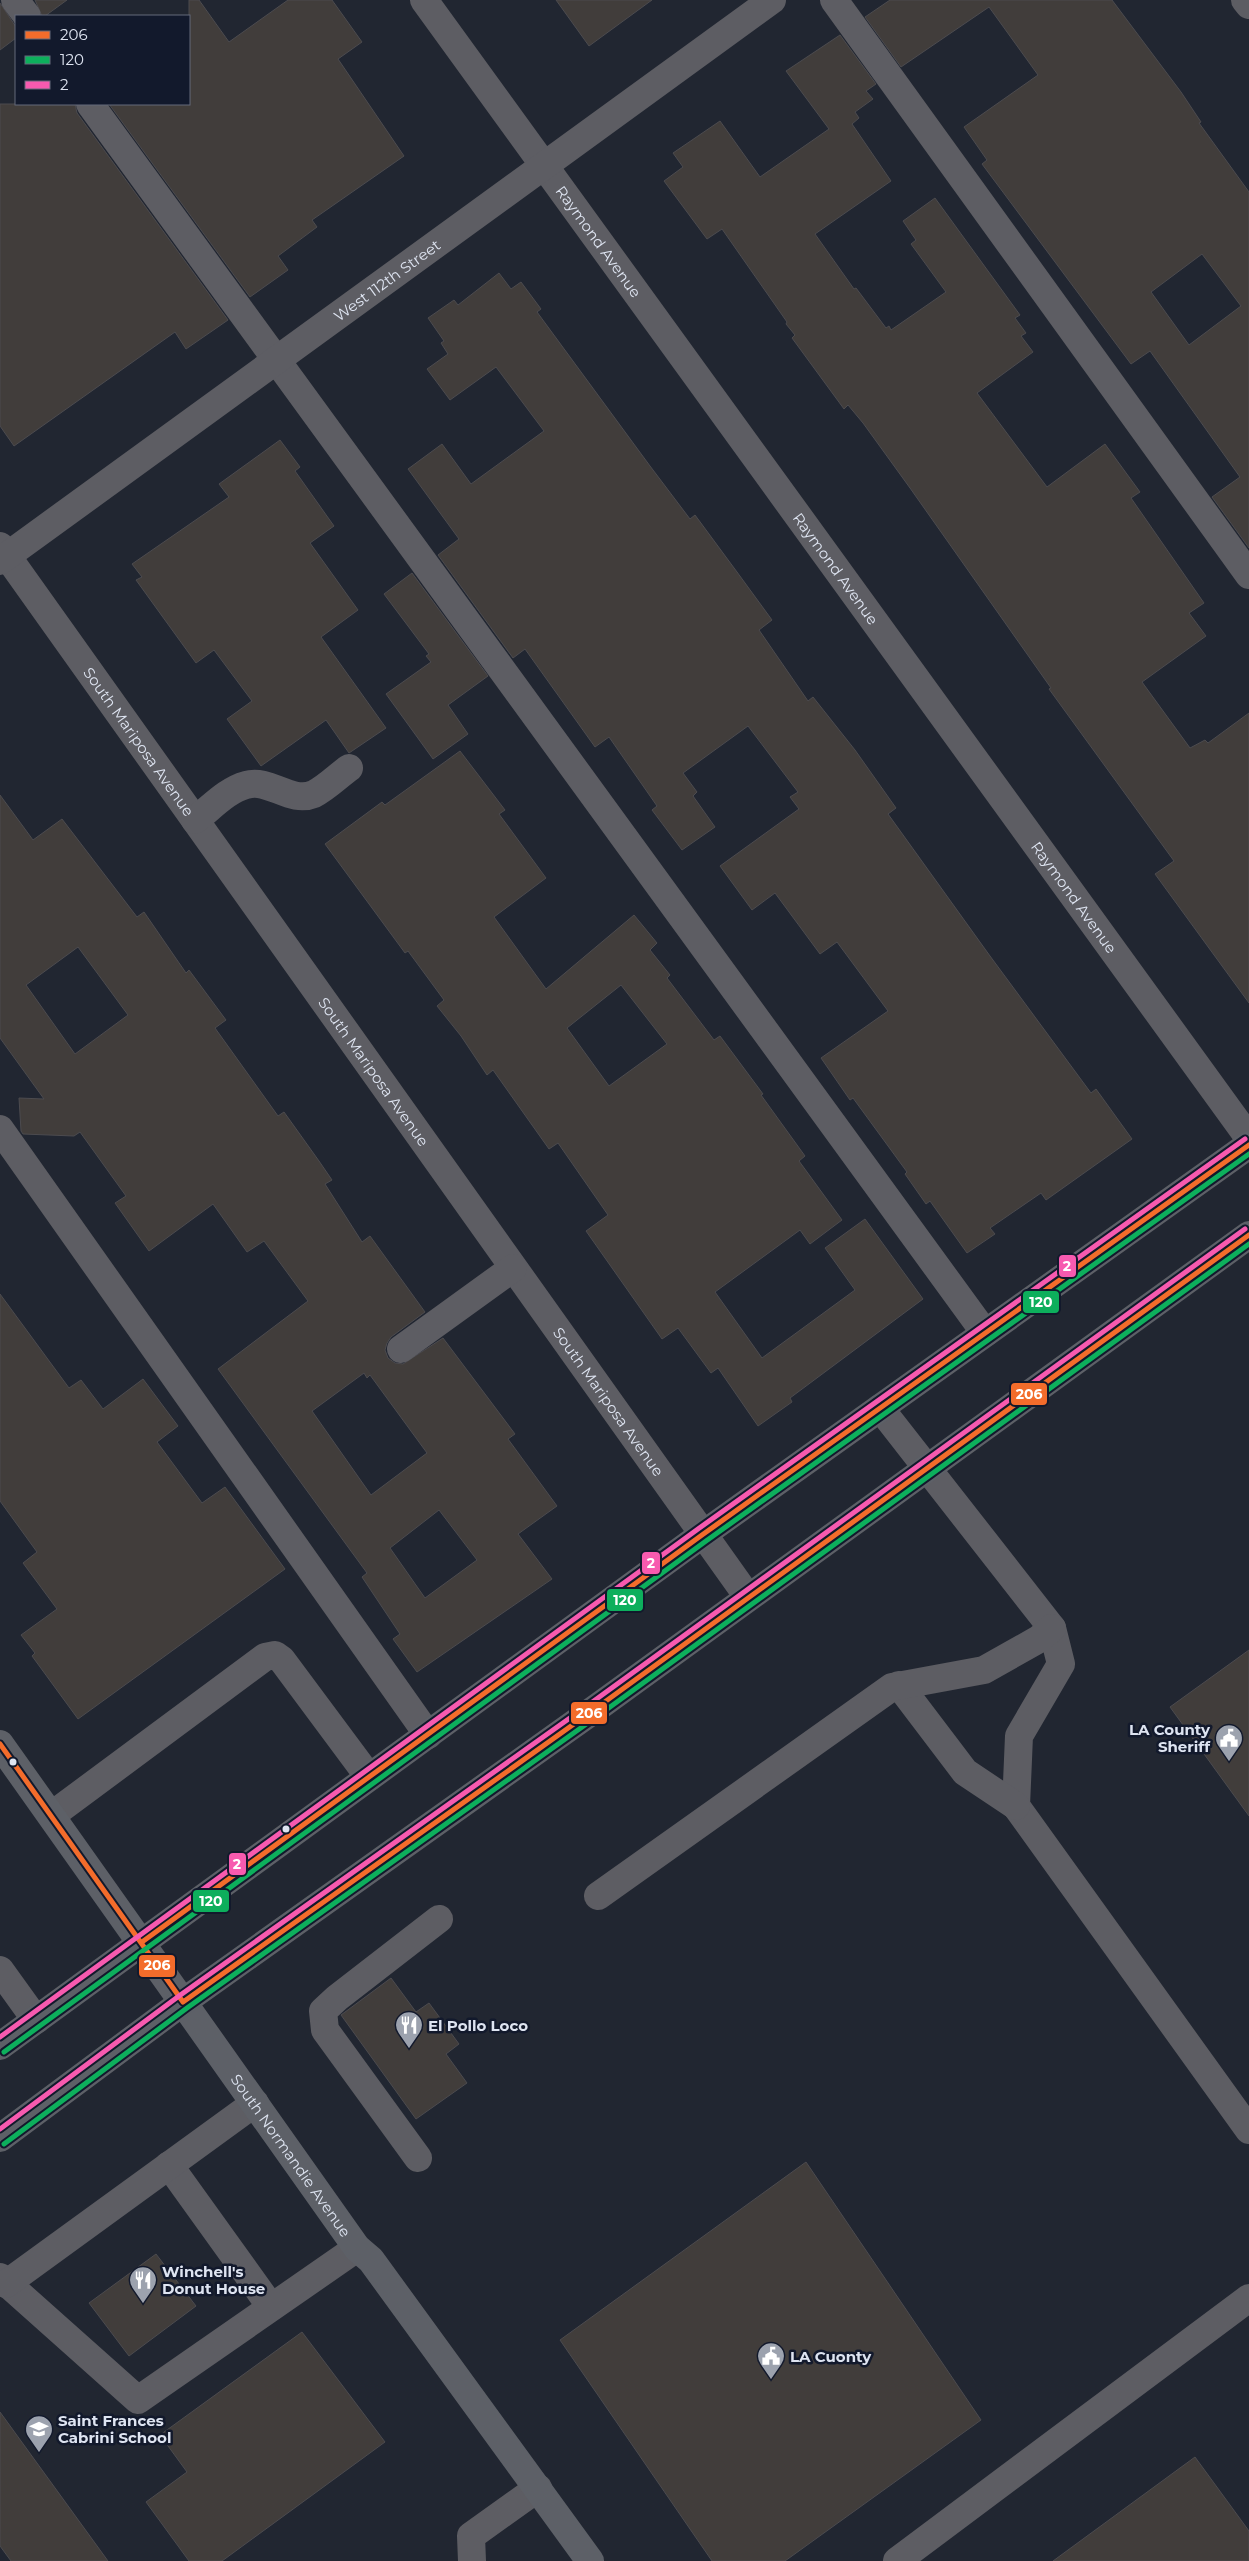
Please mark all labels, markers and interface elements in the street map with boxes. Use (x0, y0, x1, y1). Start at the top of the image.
legend (15, 15, 190, 105)
text: 206 (60, 25, 88, 44)
text: 120 (60, 50, 84, 69)
text: 2 (60, 75, 69, 94)
street label: Raymond Avenue (552, 182, 646, 301)
street label: West 112th Street (330, 235, 444, 325)
street label: Raymond Avenue (789, 509, 883, 628)
street label: South Mariposa Avenue (80, 663, 199, 820)
street label: Raymond Avenue (1027, 837, 1121, 957)
street label: South Mariposa Avenue (315, 993, 433, 1150)
line badge: 2 (1058, 1254, 1077, 1278)
text: 2 (1063, 1257, 1071, 1275)
line badge: 120 (1022, 1290, 1060, 1314)
text: 120 (1029, 1293, 1053, 1311)
street label: South Mariposa Avenue (549, 1323, 668, 1480)
line badge: 206 (1010, 1382, 1048, 1406)
text: 206 (1016, 1385, 1042, 1403)
line badge: 2 (641, 1551, 661, 1575)
text: 2 (647, 1554, 655, 1572)
line badge: 120 (606, 1588, 644, 1612)
text: 120 (613, 1591, 637, 1609)
line badge: 206 (570, 1701, 608, 1725)
text: 206 (576, 1704, 602, 1722)
place label: LA County Sheriff (1129, 1720, 1211, 1756)
public building icon: LA County Sheriff (1214, 1723, 1244, 1762)
unlabelled marker (8, 1757, 18, 1767)
unlabelled marker (281, 1824, 291, 1834)
line badge: 2 (228, 1852, 247, 1876)
text: 2 (233, 1855, 241, 1873)
line badge: 120 (192, 1889, 230, 1913)
text: 120 (199, 1892, 223, 1910)
line badge: 206 (138, 1954, 176, 1978)
text: 206 (144, 1956, 170, 1974)
restaurant icon: El Pollo Loco (394, 2010, 424, 2049)
place label: El Pollo Loco (428, 2016, 528, 2035)
street label: South Normandie Avenue (227, 2070, 355, 2240)
place label: Winchell's Donut House (162, 2262, 265, 2298)
restaurant icon: Winchell's Donut House (128, 2265, 158, 2304)
public building icon: LA Cuonty (756, 2341, 786, 2380)
place label: LA Cuonty (790, 2347, 872, 2366)
place label: Saint Frances Cabrini School (58, 2411, 171, 2447)
school or university icon: Saint Frances Cabrini School (24, 2414, 54, 2453)

